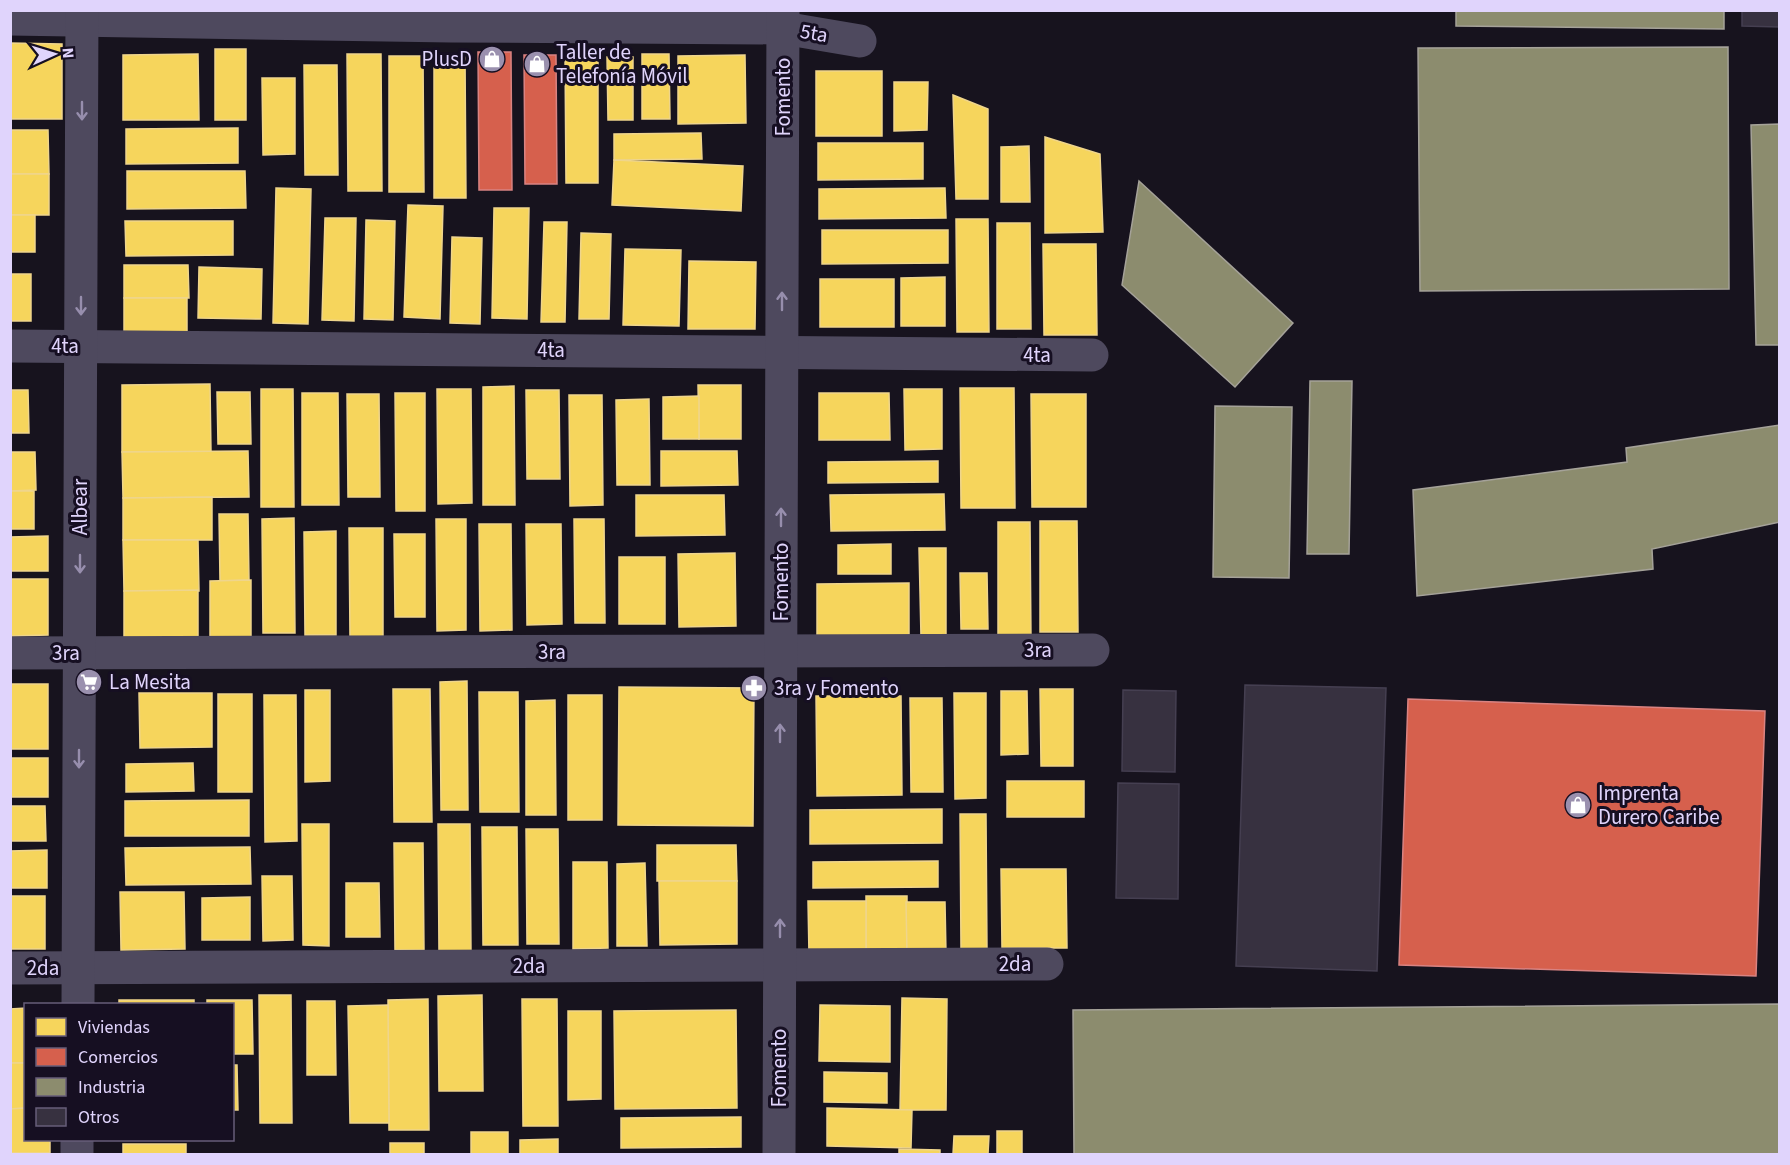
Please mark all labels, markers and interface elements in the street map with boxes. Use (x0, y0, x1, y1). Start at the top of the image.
street label: 5ta (798, 16, 830, 50)
north arrow (24, 24, 84, 84)
place label: Taller de Telefonía Móvil (556, 37, 688, 91)
place label: PlusD (422, 44, 472, 74)
shop icon: PlusD (477, 44, 507, 74)
text: N (57, 47, 79, 59)
shop icon: Taller de Telefonía Móvil (522, 49, 552, 79)
street label: Fomento (768, 58, 798, 136)
one-way arrow (76, 100, 87, 120)
one-way arrow (776, 292, 788, 312)
one-way arrow (75, 295, 87, 315)
street label: 4ta (51, 331, 79, 361)
street label: 4ta (537, 335, 565, 365)
street label: 4ta (1023, 340, 1051, 370)
street label: Albear (65, 478, 95, 535)
one-way arrow (775, 508, 787, 528)
street label: Fomento (766, 543, 796, 621)
one-way arrow (74, 553, 86, 573)
street label: 3ra (1024, 635, 1052, 665)
street label: 3ra (538, 637, 566, 667)
street label: 3ra (52, 638, 80, 668)
supermarket icon: La Mesita (74, 667, 104, 697)
place label: La Mesita (109, 667, 191, 697)
pharmacy icon: 3ra y Fomento (739, 673, 769, 703)
place label: 3ra y Fomento (774, 673, 899, 703)
one-way arrow (774, 724, 786, 744)
one-way arrow (73, 748, 85, 768)
place label: Imprenta Durero Caribe (1598, 778, 1720, 832)
shop icon: Imprenta Durero Caribe (1563, 790, 1593, 820)
one-way arrow (774, 919, 786, 939)
street label: 2da (999, 949, 1031, 979)
street label: 2da (513, 951, 545, 981)
street label: 2da (27, 953, 59, 983)
legend (24, 1003, 234, 1141)
text: Viviendas (78, 1015, 150, 1040)
street label: Fomento (764, 1029, 794, 1107)
text: Comercios (78, 1045, 158, 1070)
text: Industria (78, 1075, 145, 1100)
text: Otros (78, 1105, 119, 1130)

